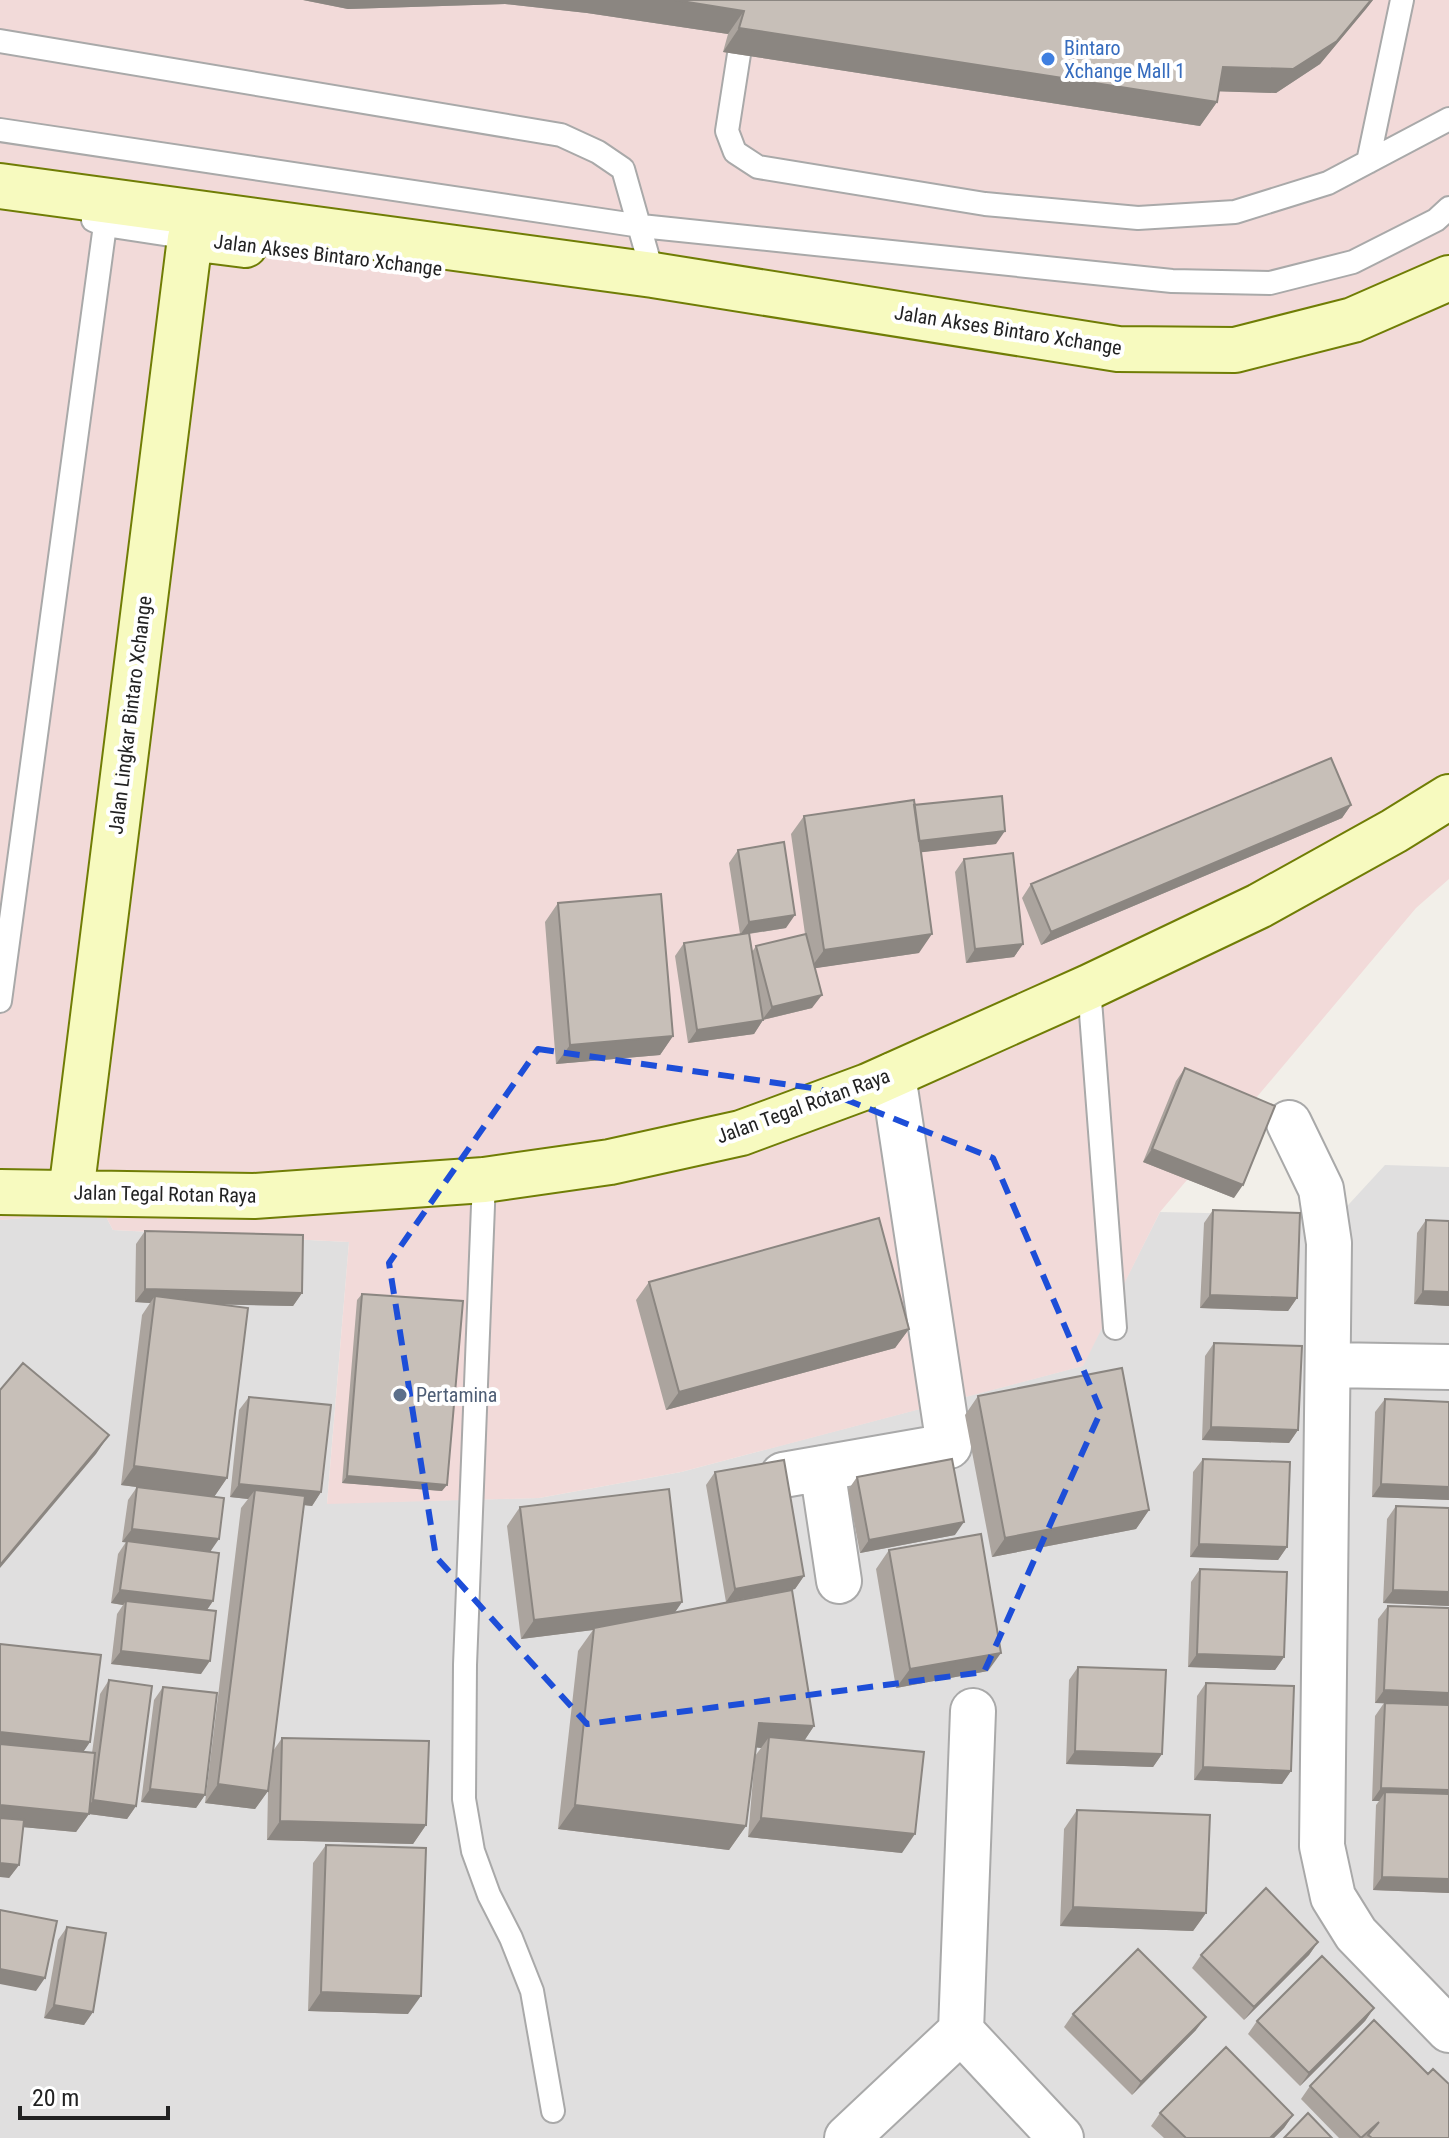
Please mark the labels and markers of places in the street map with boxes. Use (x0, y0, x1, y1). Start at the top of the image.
place label: Bintaro Xchange Mall 1 (1064, 36, 1185, 83)
marker: Bintaro Xchange Mall 1 (1039, 50, 1057, 68)
place label: Pertamina (416, 1383, 497, 1407)
marker: Pertamina (391, 1386, 409, 1404)

